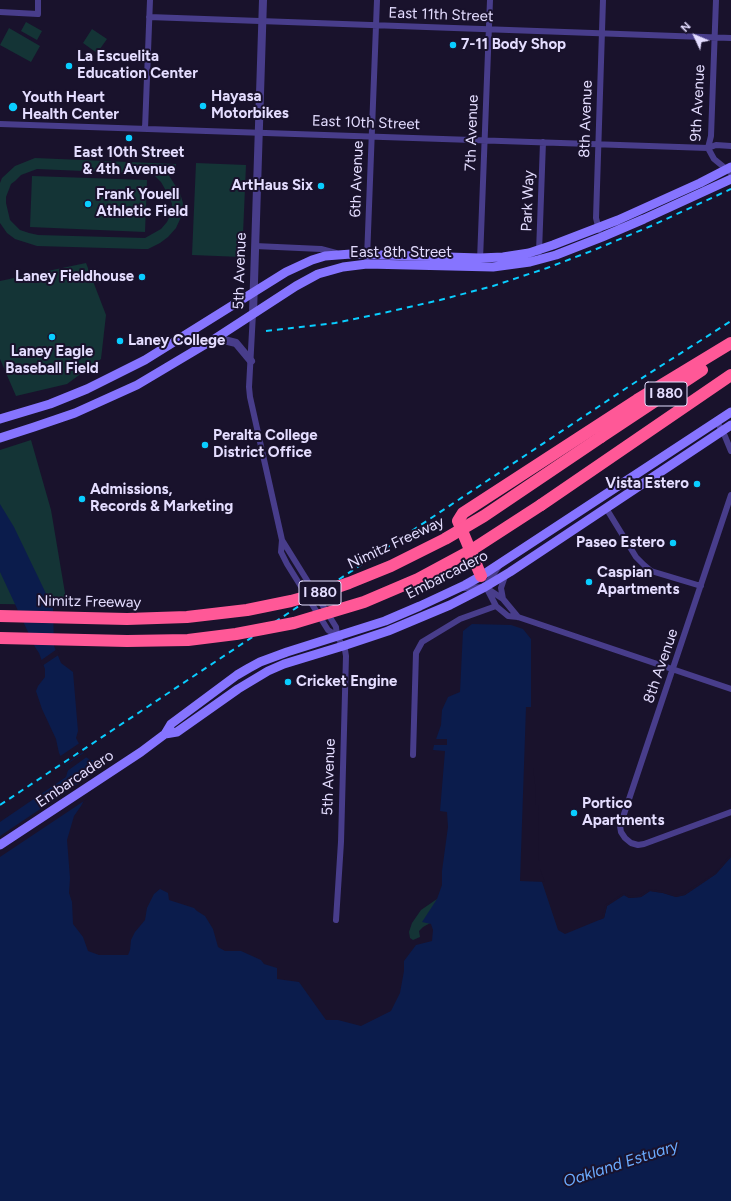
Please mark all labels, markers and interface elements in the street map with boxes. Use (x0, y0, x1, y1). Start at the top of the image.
street label: East 11th Street (388, 4, 494, 26)
north arrow (675, 16, 715, 56)
text: N (678, 20, 694, 35)
place label: 7-11 Body Shop (461, 36, 566, 54)
marker: 7-11 Body Shop (448, 40, 458, 50)
place label: La Escuelita Education Center (77, 48, 198, 83)
marker: La Escuelita Education Center (64, 61, 74, 71)
street label: 9th Avenue (687, 64, 709, 142)
street label: 8th Avenue (576, 80, 596, 158)
place label: Hayasa Motorbikes (211, 88, 289, 123)
place label: Youth Heart Health Center (22, 89, 119, 124)
street label: 7th Avenue (462, 94, 482, 172)
marker: Youth Heart Health Center (7, 101, 19, 113)
marker: Hayasa Motorbikes (198, 101, 208, 111)
street label: East 10th Street (311, 112, 421, 134)
marker: East 10th Street & 4th Avenue (124, 133, 134, 143)
street label: 6th Avenue (347, 140, 367, 218)
place label: East 10th Street & 4th Avenue (73, 144, 185, 179)
street label: Park Way (518, 170, 538, 232)
place label: ArtHaus Six (231, 177, 313, 195)
marker: ArtHaus Six (316, 181, 326, 191)
place label: Frank Youell Athletic Field (96, 186, 188, 221)
marker: Frank Youell Athletic Field (83, 199, 93, 209)
street label: 5th Avenue (230, 232, 250, 310)
street label: East 8th Street (350, 244, 452, 262)
place label: Laney Fieldhouse (15, 268, 134, 286)
marker: Laney Fieldhouse (137, 272, 147, 282)
marker: Laney Eagle Baseball Field (47, 332, 57, 342)
place label: Laney College (128, 332, 225, 350)
marker: Laney College (115, 336, 125, 346)
place label: Laney Eagle Baseball Field (5, 343, 99, 378)
road number: I 880 (645, 382, 687, 406)
place label: Peralta College District Office (213, 427, 318, 462)
marker: Peralta College District Office (200, 440, 210, 450)
place label: Vista Estero (605, 475, 689, 493)
marker: Vista Estero (692, 479, 702, 489)
place label: Admissions, Records & Marketing (90, 481, 233, 516)
marker: Admissions, Records & Marketing (77, 494, 87, 504)
street label: Nimitz Freeway (345, 513, 447, 573)
place label: Paseo Estero (576, 534, 665, 552)
marker: Paseo Estero (668, 538, 678, 548)
street label: Embarcadero (403, 547, 491, 603)
place label: Caspian Apartments (597, 564, 679, 599)
marker: Caspian Apartments (584, 577, 594, 587)
road number: I 880 (299, 581, 341, 605)
street label: Nimitz Freeway (37, 592, 141, 612)
street label: 8th Avenue (640, 626, 682, 706)
place label: Cricket Engine (296, 673, 397, 691)
marker: Cricket Engine (283, 677, 293, 687)
street label: 5th Avenue (319, 738, 339, 816)
street label: Embarcadero (33, 746, 117, 812)
place label: Portico Apartments (582, 795, 664, 830)
marker: Portico Apartments (569, 808, 579, 818)
water label: Oakland Estuary (561, 1136, 681, 1192)

